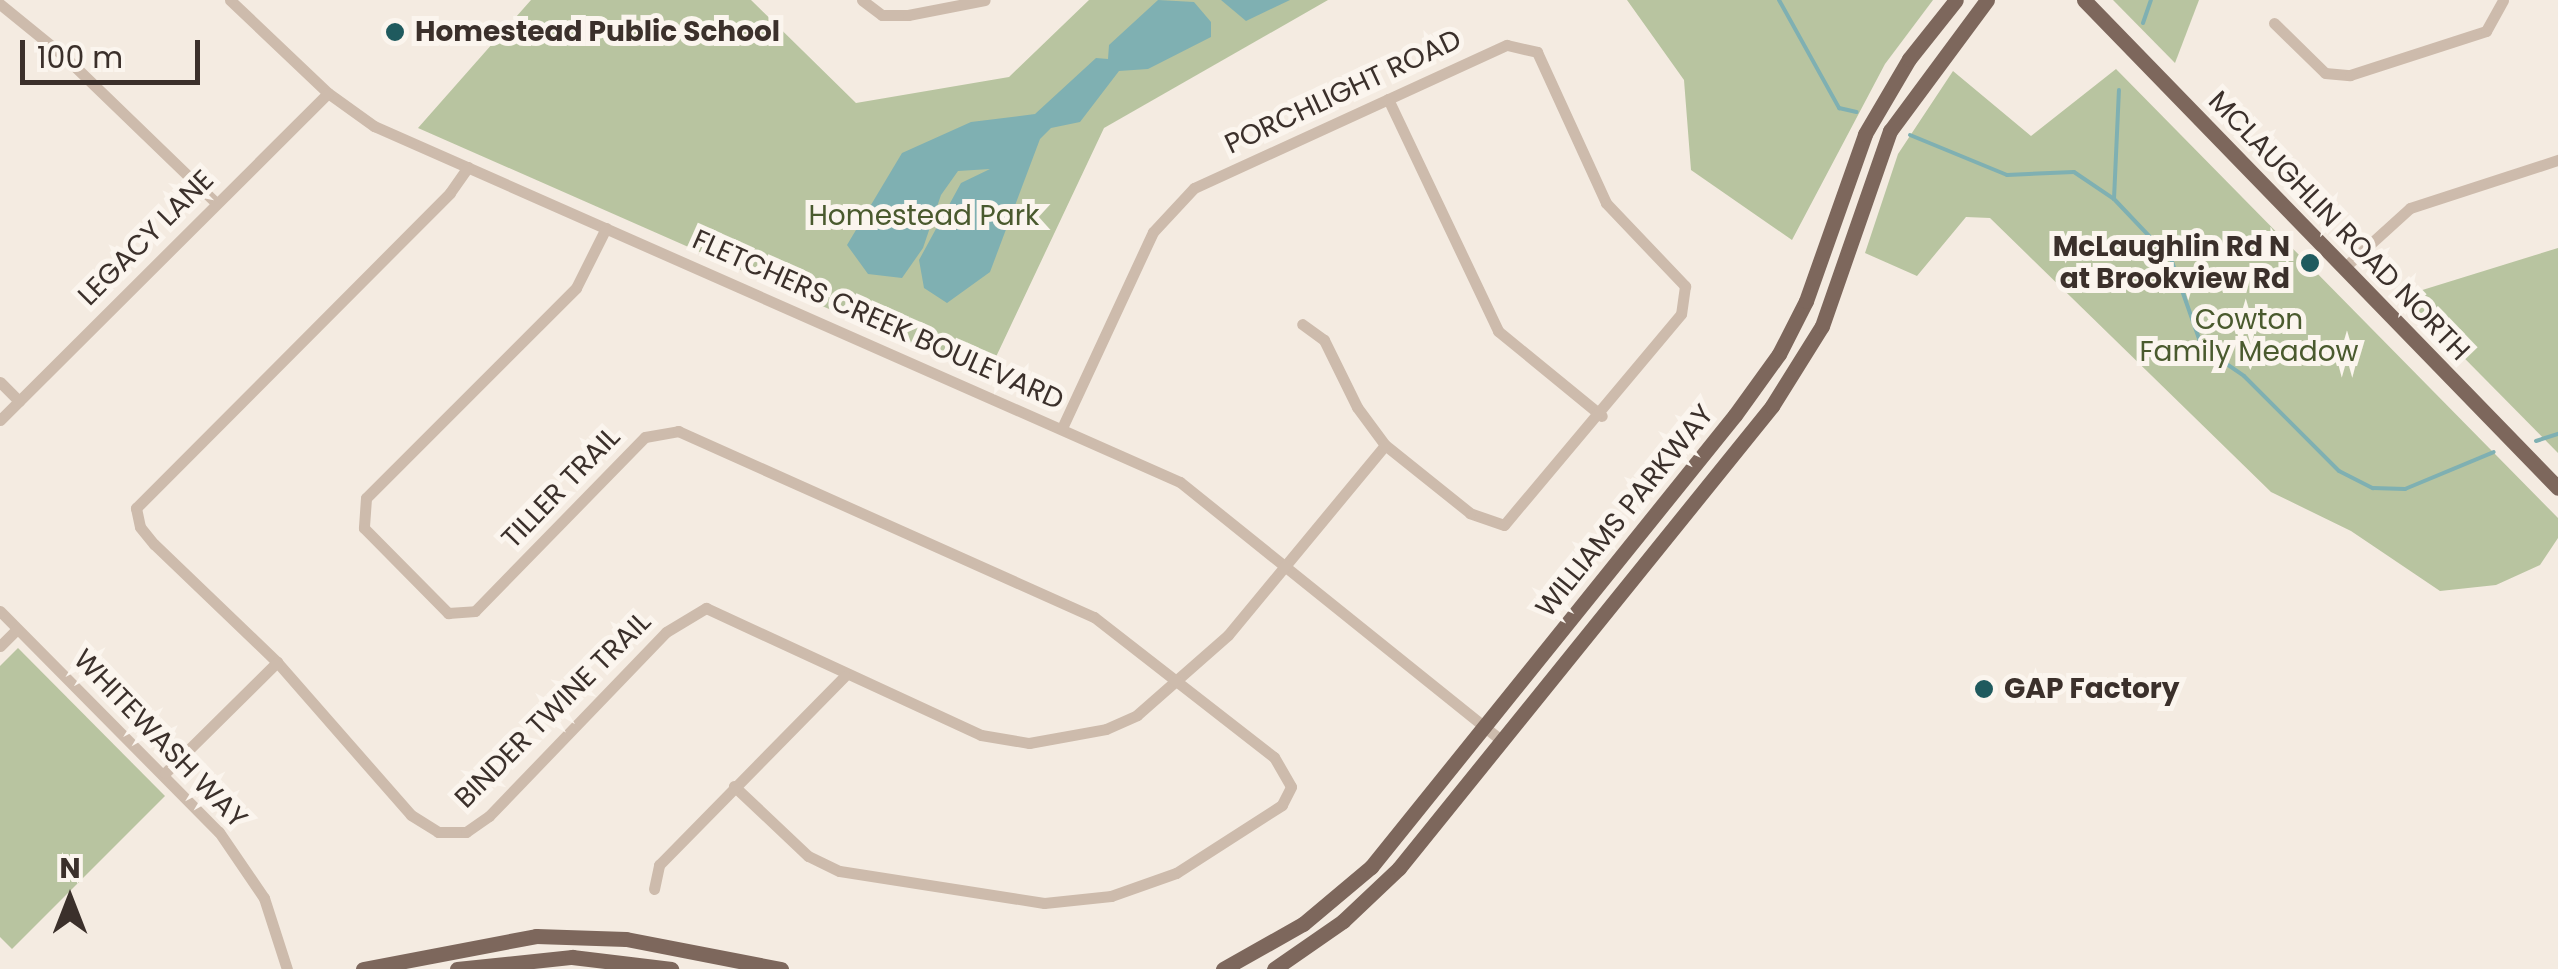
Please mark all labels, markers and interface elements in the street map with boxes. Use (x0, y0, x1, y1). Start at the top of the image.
place label: Homestead Public School (415, 15, 780, 49)
scale bar (25, 20, 205, 82)
marker: Homestead Public School (384, 21, 406, 43)
street label: PORCHLIGHT ROAD (1220, 23, 1466, 161)
text: 100 m (37, 36, 123, 79)
street label: MCLAUGHLIN ROAD NORTH (2201, 84, 2477, 368)
street label: LEGACY LANE (71, 163, 221, 313)
park label: Homestead Park (809, 199, 1039, 233)
street label: FLETCHERS CREEK BOULEVARD (687, 223, 1069, 417)
place label: McLaughlin Rd N at Brookview Rd (2053, 230, 2290, 296)
marker: McLaughlin Rd N at Brookview Rd (2299, 252, 2321, 274)
park label: Cowton Family Meadow (2139, 303, 2359, 369)
street label: WILLIAMS PARKWAY (1529, 398, 1721, 624)
street label: TILLER TRAIL (495, 421, 627, 555)
street label: BINDER TWINE TRAIL (448, 605, 658, 815)
street label: WHITEWASH WAY (66, 643, 254, 835)
place label: GAP Factory (2004, 672, 2180, 706)
marker: GAP Factory (1973, 678, 1995, 700)
north arrow (20, 849, 120, 949)
text: N (59, 849, 81, 888)

